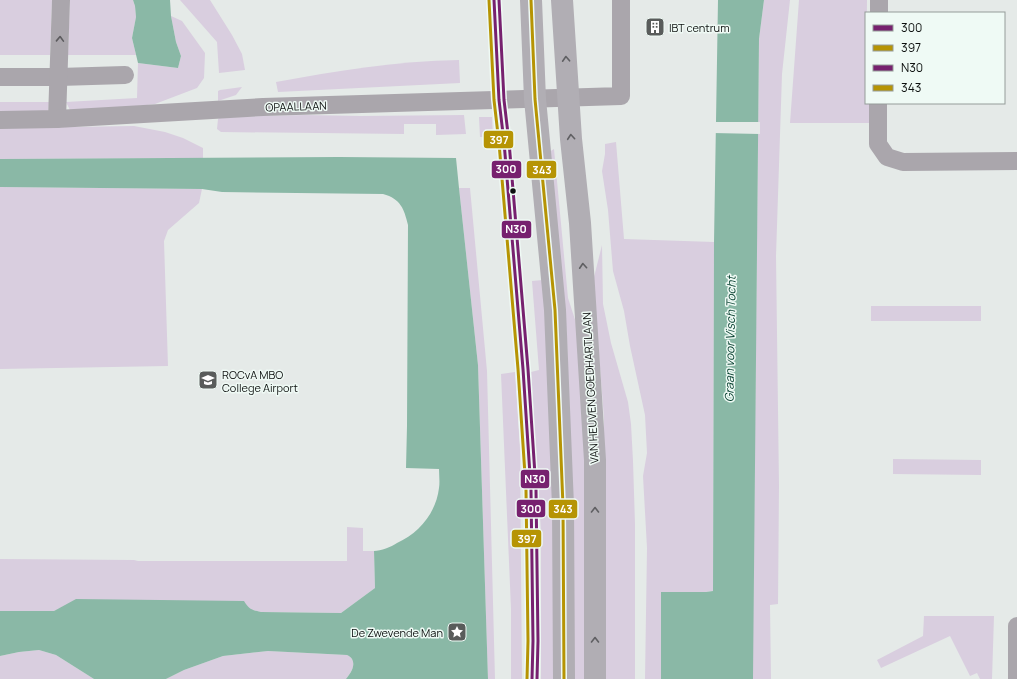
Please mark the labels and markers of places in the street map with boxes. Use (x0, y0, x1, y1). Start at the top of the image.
building icon: IBT centrum (644, 16, 666, 38)
place label: IBT centrum (669, 20, 729, 35)
unlabelled marker (508, 186, 518, 196)
place label: ROCvA MBO College Airport (222, 367, 298, 395)
school or university icon: ROCvA MBO College Airport (197, 369, 219, 391)
place icon: De Zwevende Man (446, 621, 468, 643)
place label: De Zwevende Man (351, 625, 443, 640)

